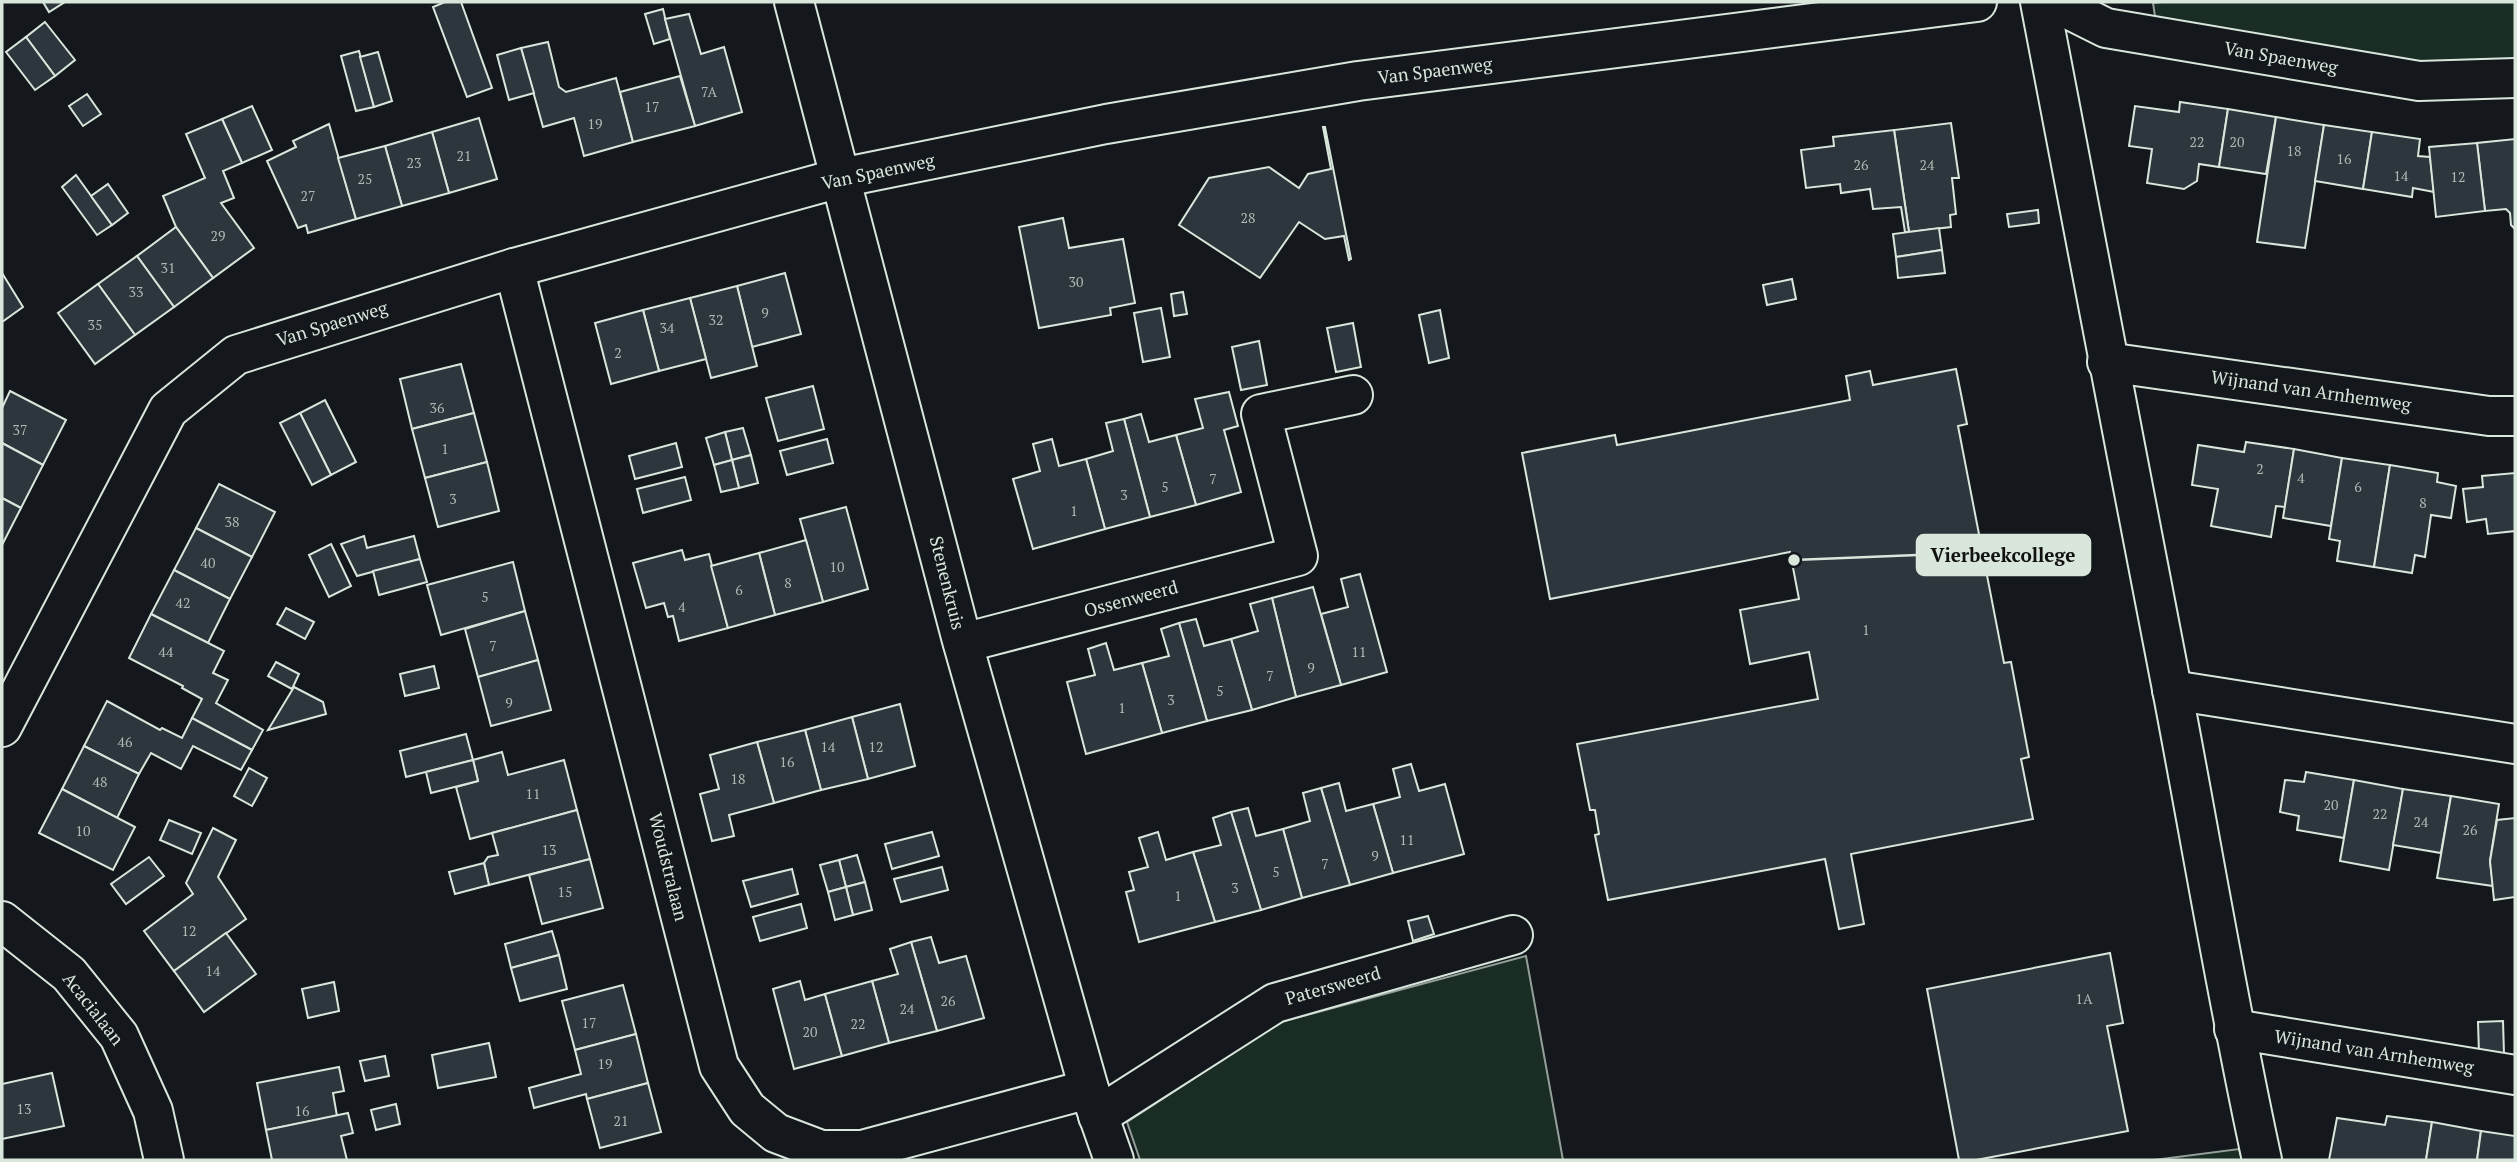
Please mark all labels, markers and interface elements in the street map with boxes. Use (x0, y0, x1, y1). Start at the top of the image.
street label: Van Spaenweg (2222, 35, 2340, 79)
street label: Van Spaenweg (1376, 51, 1494, 89)
house number: 7A (701, 82, 718, 101)
house number: 17 (645, 97, 659, 116)
house number: 19 (588, 114, 602, 133)
house number: 22 (2190, 132, 2204, 151)
house number: 20 (2230, 132, 2244, 151)
house number: 18 (2287, 141, 2301, 160)
house number: 21 (457, 146, 471, 165)
street label: Van Spaenweg (819, 147, 937, 195)
house number: 16 (2337, 149, 2352, 168)
house number: 23 (407, 153, 421, 172)
house number: 26 (1854, 155, 1869, 174)
house number: 24 (1920, 155, 1935, 174)
house number: 14 (2394, 166, 2409, 185)
house number: 12 (2451, 167, 2465, 186)
house number: 25 (358, 169, 372, 188)
house number: 27 (301, 186, 315, 205)
house number: 28 (1241, 208, 1255, 227)
house number: 29 (211, 226, 225, 245)
house number: 31 (161, 258, 175, 277)
house number: 30 (1069, 272, 1083, 291)
house number: 33 (129, 282, 143, 301)
street label: Van Spaenweg (273, 295, 391, 351)
house number: 9 (761, 303, 769, 322)
house number: 32 (709, 310, 723, 329)
house number: 35 (88, 315, 102, 334)
house number: 34 (660, 318, 675, 337)
house number: 2 (614, 343, 622, 362)
street label: Wijnand van Arnhemweg (2210, 364, 2413, 416)
house number: 36 (430, 398, 445, 417)
house number: 37 (13, 420, 27, 439)
house number: 1 (441, 439, 449, 458)
house number: 2 (2256, 459, 2264, 478)
house number: 4 (2297, 468, 2305, 487)
house number: 7 (1209, 469, 1217, 488)
house number: 5 (1161, 477, 1169, 496)
house number: 6 (2354, 477, 2362, 496)
house number: 3 (1120, 485, 1128, 504)
house number: 3 (449, 489, 457, 508)
house number: 8 (2419, 493, 2427, 512)
house number: 1 (1070, 501, 1078, 520)
house number: 38 (225, 512, 239, 531)
street label: Stenenkruis (925, 533, 971, 632)
callout: Vierbeekcollege (1917, 535, 2090, 575)
text: Vierbeekcollege (1931, 542, 2075, 567)
house number: 40 (201, 553, 215, 572)
house number: 10 (830, 557, 844, 576)
house number: 8 (784, 573, 792, 592)
street label: Ossenweerd (1081, 574, 1180, 622)
house number: 6 (735, 580, 743, 599)
house number: 5 (481, 587, 489, 606)
house number: 42 (176, 593, 190, 612)
house number: 4 (678, 597, 686, 616)
house number: 1 (1862, 620, 1870, 639)
house number: 7 (489, 636, 497, 655)
house number: 44 (159, 642, 174, 661)
house number: 11 (1352, 642, 1366, 661)
house number: 9 (1307, 658, 1315, 677)
house number: 7 (1266, 666, 1274, 685)
house number: 5 (1216, 681, 1224, 700)
house number: 3 (1167, 690, 1175, 709)
house number: 9 (505, 693, 513, 712)
house number: 1 (1118, 698, 1126, 717)
house number: 46 (118, 732, 133, 751)
house number: 14 (821, 737, 836, 756)
house number: 12 (869, 737, 883, 756)
house number: 16 (780, 752, 795, 771)
house number: 18 (731, 769, 745, 788)
house number: 48 (93, 772, 107, 791)
house number: 11 (526, 784, 540, 803)
house number: 20 (2324, 795, 2338, 814)
house number: 22 (2373, 804, 2387, 823)
street label: Woudstralaan (644, 810, 694, 924)
house number: 24 (2414, 812, 2429, 831)
house number: 26 (2463, 820, 2478, 839)
house number: 10 (76, 821, 90, 840)
house number: 11 (1400, 830, 1414, 849)
house number: 13 (542, 840, 556, 859)
house number: 9 (1371, 846, 1379, 865)
house number: 7 (1321, 854, 1329, 873)
house number: 5 (1272, 862, 1280, 881)
house number: 3 (1231, 878, 1239, 897)
house number: 15 (558, 882, 572, 901)
house number: 1 (1174, 886, 1182, 905)
house number: 12 (182, 921, 196, 940)
street label: Patersweerd (1282, 960, 1383, 1010)
house number: 14 (206, 961, 221, 980)
street label: Acacialaan (58, 967, 130, 1050)
house number: 1A (2075, 989, 2093, 1008)
house number: 26 (941, 991, 956, 1010)
house number: 24 (900, 999, 915, 1018)
house number: 17 (582, 1013, 596, 1032)
house number: 22 (851, 1014, 865, 1033)
house number: 20 (803, 1022, 817, 1041)
street label: Wijnand van Arnhemweg (2273, 1023, 2476, 1079)
house number: 19 (598, 1054, 612, 1073)
house number: 13 (17, 1099, 31, 1118)
house number: 16 (295, 1101, 310, 1120)
house number: 21 (614, 1111, 628, 1130)

